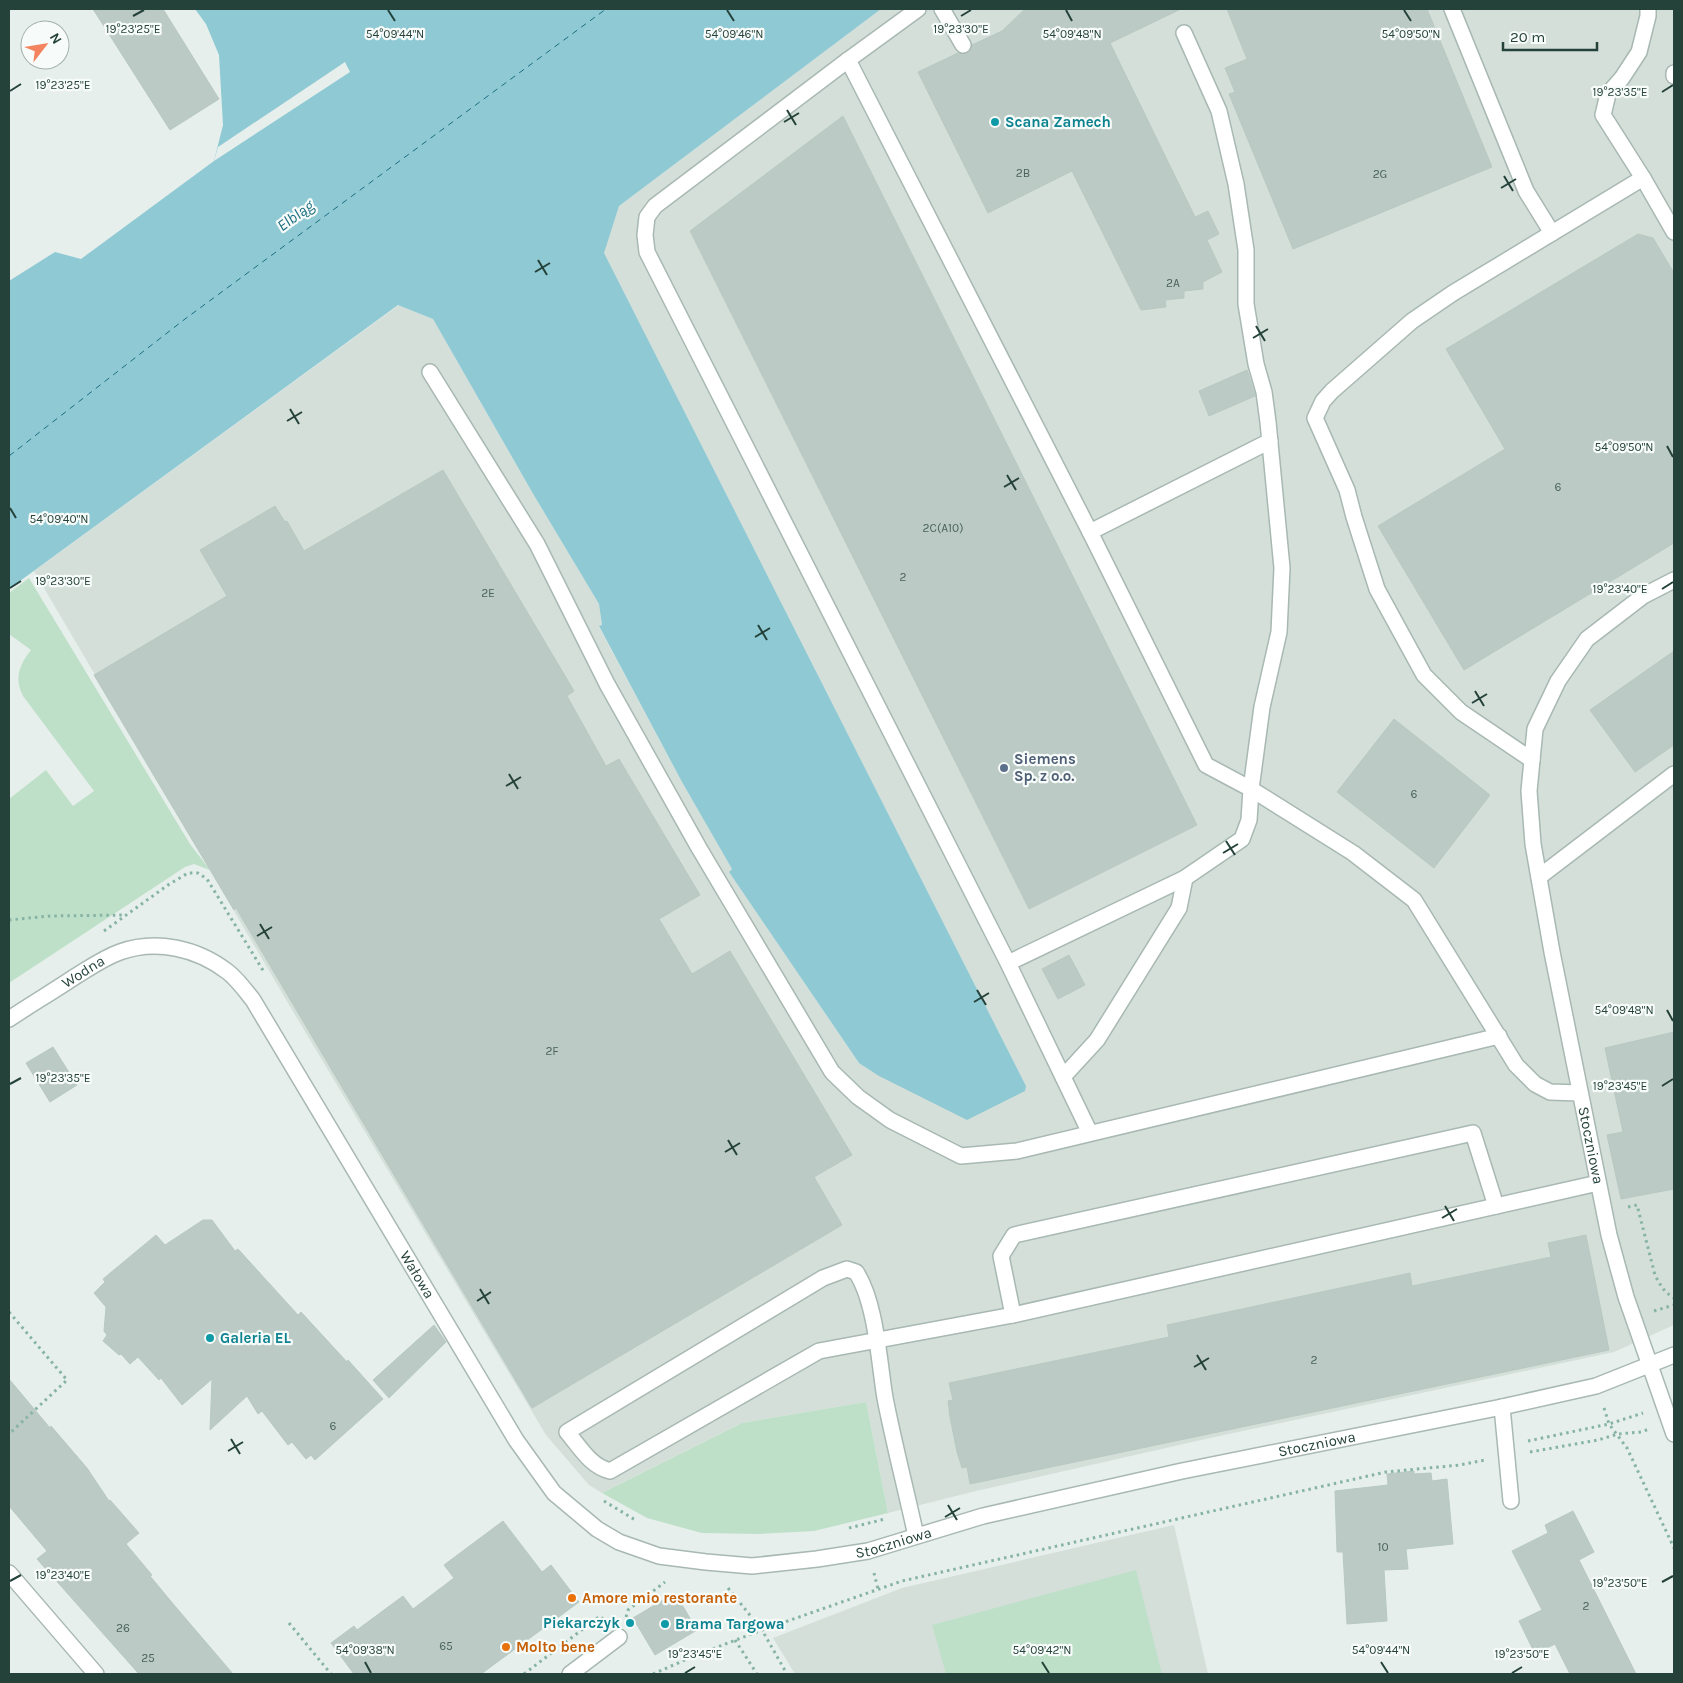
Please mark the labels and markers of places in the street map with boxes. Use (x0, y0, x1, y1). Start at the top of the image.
place label: Scana Zamech (1005, 113, 1111, 131)
marker: Scana Zamech (989, 116, 1001, 128)
place label: Siemens Sp. z o.o. (1014, 750, 1076, 785)
marker: Siemens Sp. z o.o. (998, 762, 1010, 774)
place label: Galeria EL (220, 1329, 292, 1347)
marker: Galeria EL (204, 1332, 216, 1344)
place label: Amore mio restorante (582, 1589, 737, 1607)
marker: Amore mio restorante (566, 1592, 578, 1604)
place label: Piekarczyk (543, 1614, 620, 1632)
place label: Brama Targowa (675, 1615, 785, 1633)
marker: Piekarczyk (624, 1617, 636, 1629)
marker: Brama Targowa (659, 1618, 671, 1630)
place label: Molto bene (516, 1638, 595, 1656)
marker: Molto bene (500, 1641, 512, 1653)

